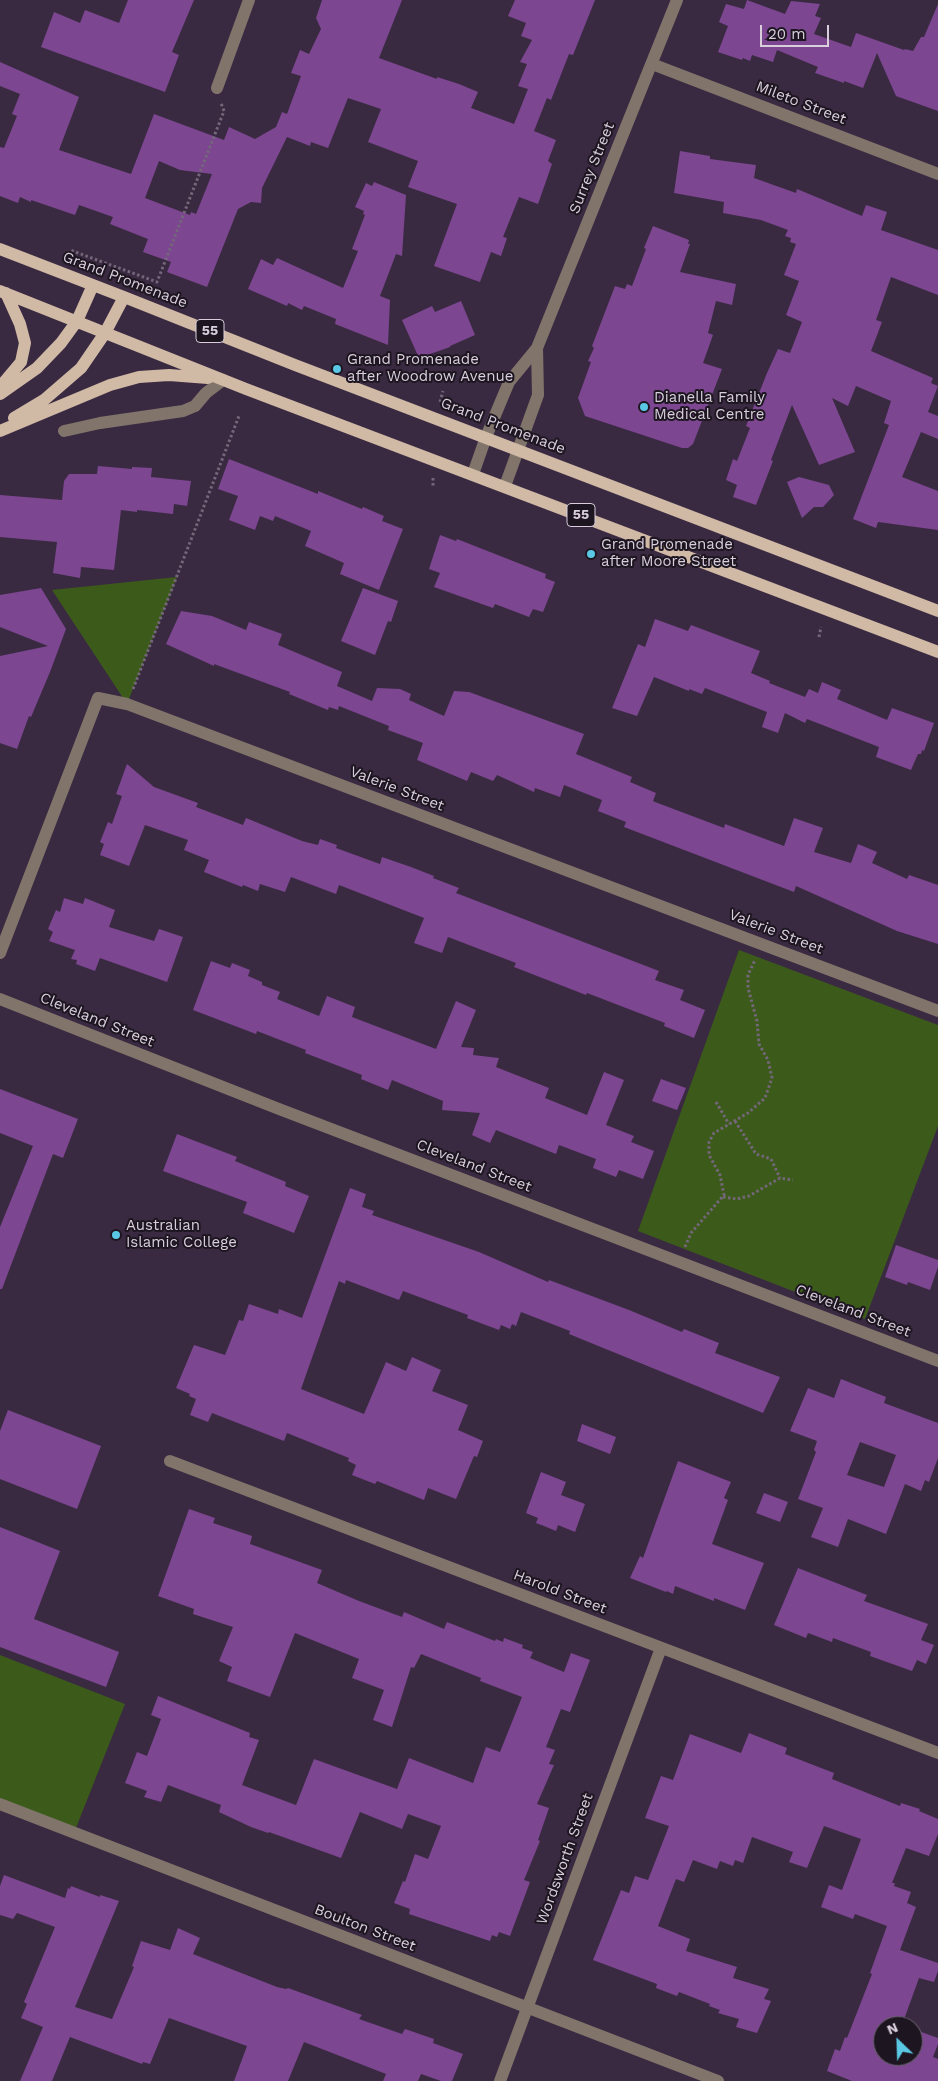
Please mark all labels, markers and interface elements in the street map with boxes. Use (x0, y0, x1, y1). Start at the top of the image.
scale bar (763, 15, 832, 47)
text: 20 m (768, 25, 806, 43)
street label: Mileto Street (753, 78, 849, 128)
street label: Surrey Street (565, 120, 619, 216)
street label: Grand Promenade (60, 248, 190, 312)
road number: 55 (196, 320, 224, 342)
place label: Grand Promenade after Woodrow Avenue (347, 351, 513, 386)
marker: Grand Promenade after Woodrow Avenue (331, 363, 343, 375)
place label: Dianella Family Medical Centre (654, 389, 765, 424)
street label: Grand Promenade (438, 394, 568, 458)
marker: Dianella Family Medical Centre (638, 401, 650, 413)
road number: 55 (567, 504, 595, 526)
place label: Grand Promenade after Moore Street (601, 536, 736, 571)
marker: Grand Promenade after Moore Street (585, 548, 597, 560)
street label: Valerie Street (347, 763, 447, 815)
street label: Valerie Street (726, 906, 826, 958)
street label: Cleveland Street (37, 989, 157, 1051)
street label: Cleveland Street (414, 1136, 534, 1196)
place label: Australian Islamic College (126, 1217, 237, 1252)
marker: Australian Islamic College (110, 1229, 122, 1241)
street label: Cleveland Street (793, 1281, 913, 1341)
street label: Harold Street (511, 1566, 609, 1618)
street label: Wordsworth Street (533, 1791, 597, 1927)
street label: Boulton Street (312, 1900, 418, 1956)
north arrow (873, 2016, 923, 2066)
text: N (884, 2019, 900, 2038)

